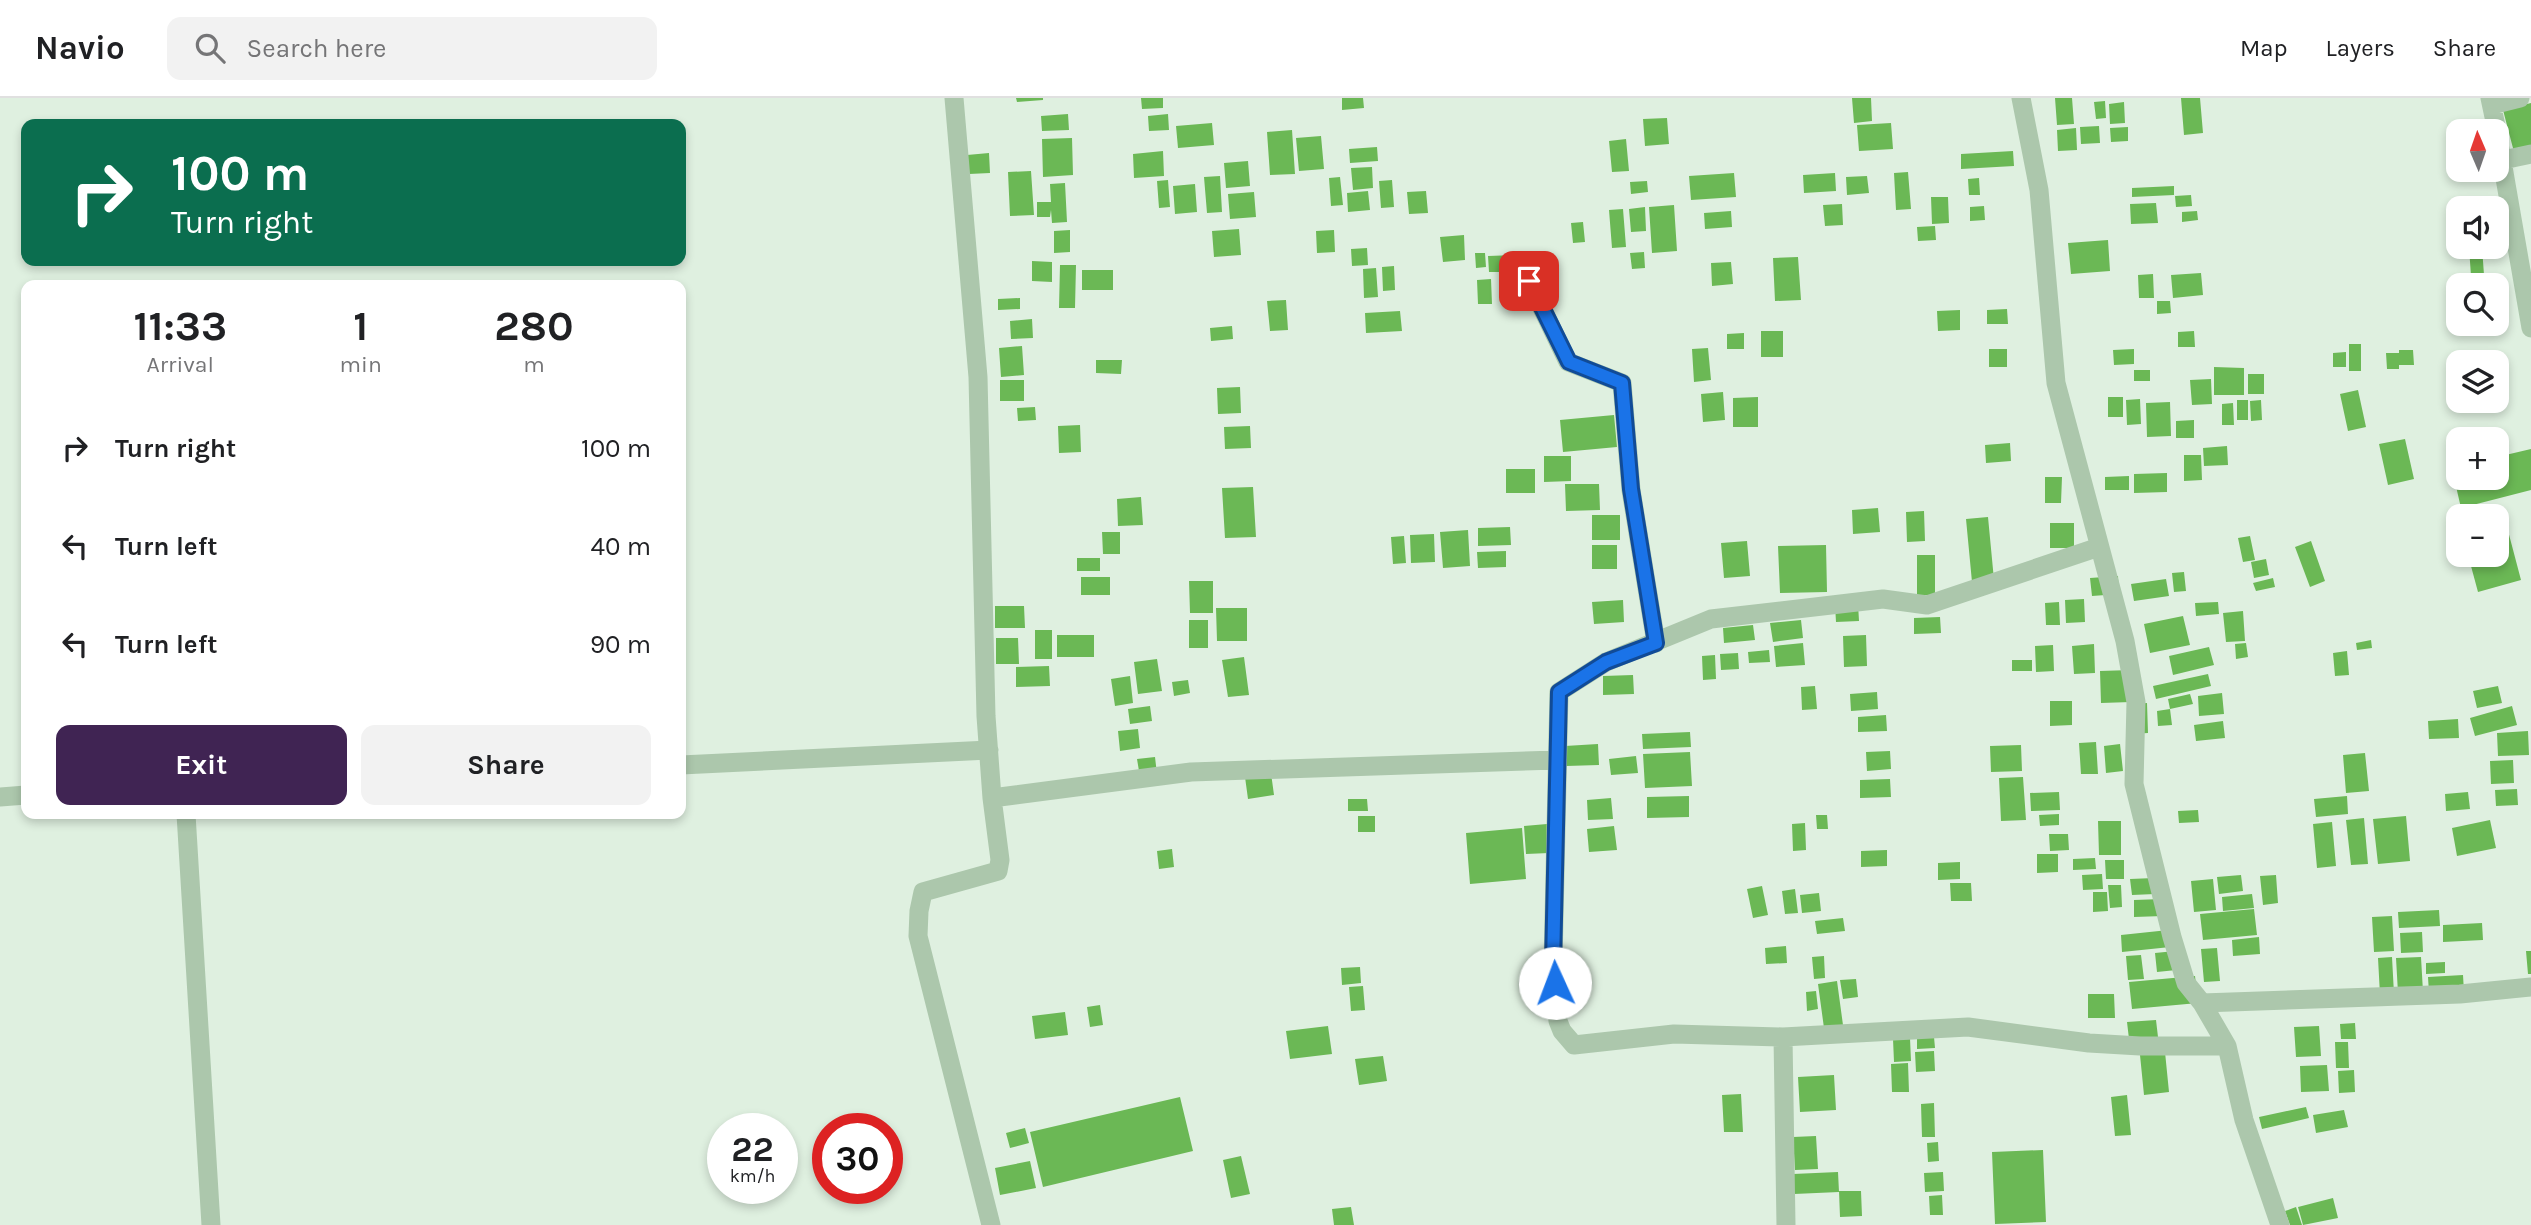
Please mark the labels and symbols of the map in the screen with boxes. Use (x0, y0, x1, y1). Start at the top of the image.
north arrow (2446, 119, 2510, 182)
pin (1499, 251, 1559, 311)
position arrow (1518, 946, 1592, 1020)
speed limit sign: 30 (812, 1113, 903, 1204)

